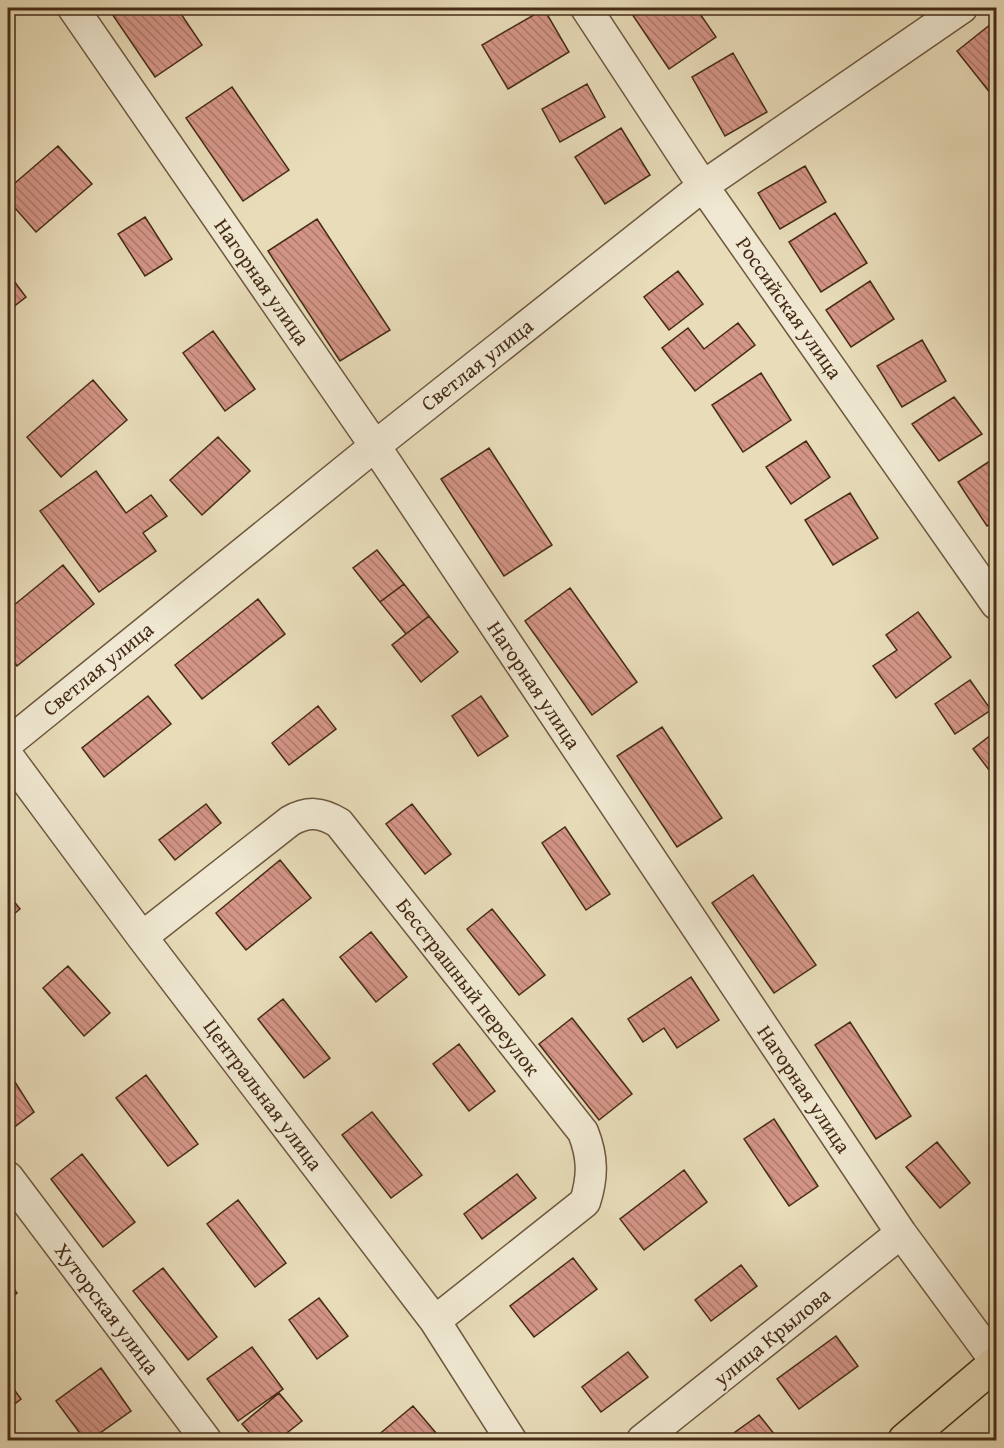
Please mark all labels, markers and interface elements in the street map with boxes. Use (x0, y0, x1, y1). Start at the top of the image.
street label: Нагорная улица (207, 212, 318, 352)
street label: Российская улица (729, 230, 850, 385)
street label: Светлая улица (414, 311, 539, 418)
street label: Светлая улица (35, 614, 160, 723)
street label: Нагорная улица (480, 614, 589, 755)
street label: Бесстрашный переулок (389, 891, 548, 1082)
street label: Центральная улица (196, 1012, 331, 1177)
street label: Нагорная улица (750, 1018, 859, 1159)
street label: Хуторская улица (47, 1236, 167, 1381)
street label: улица Крылова (706, 1280, 837, 1394)

